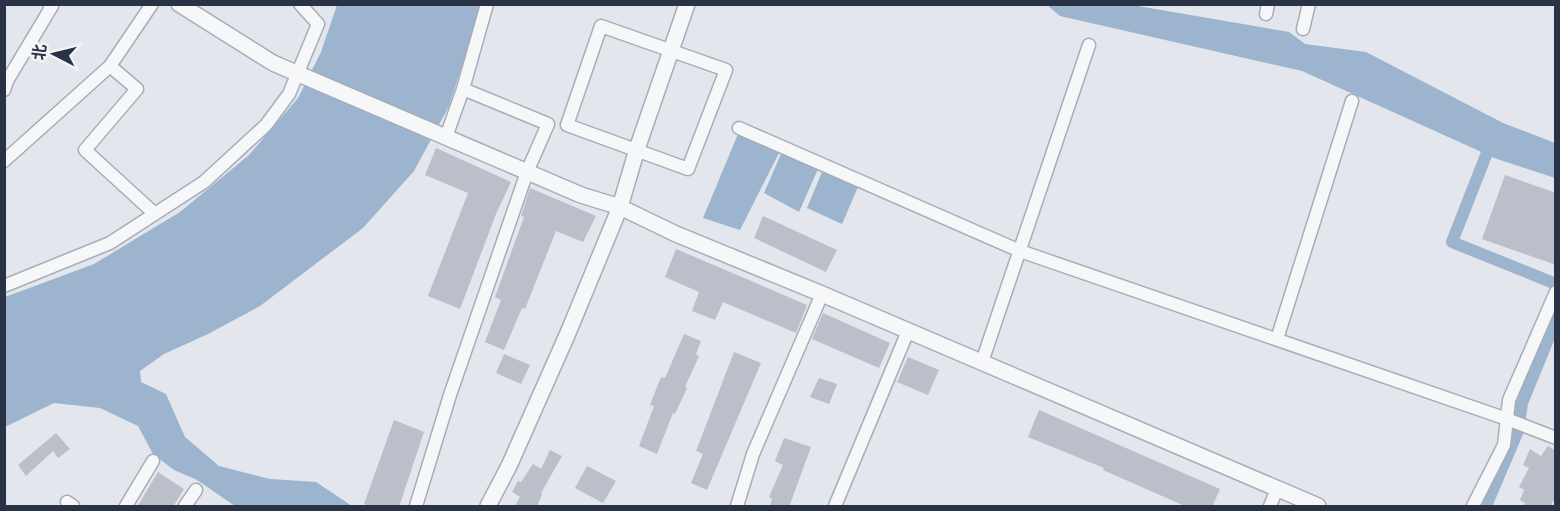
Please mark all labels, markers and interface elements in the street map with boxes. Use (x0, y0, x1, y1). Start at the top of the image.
north arrow (24, 24, 84, 84)
text: 北 (29, 43, 50, 61)

